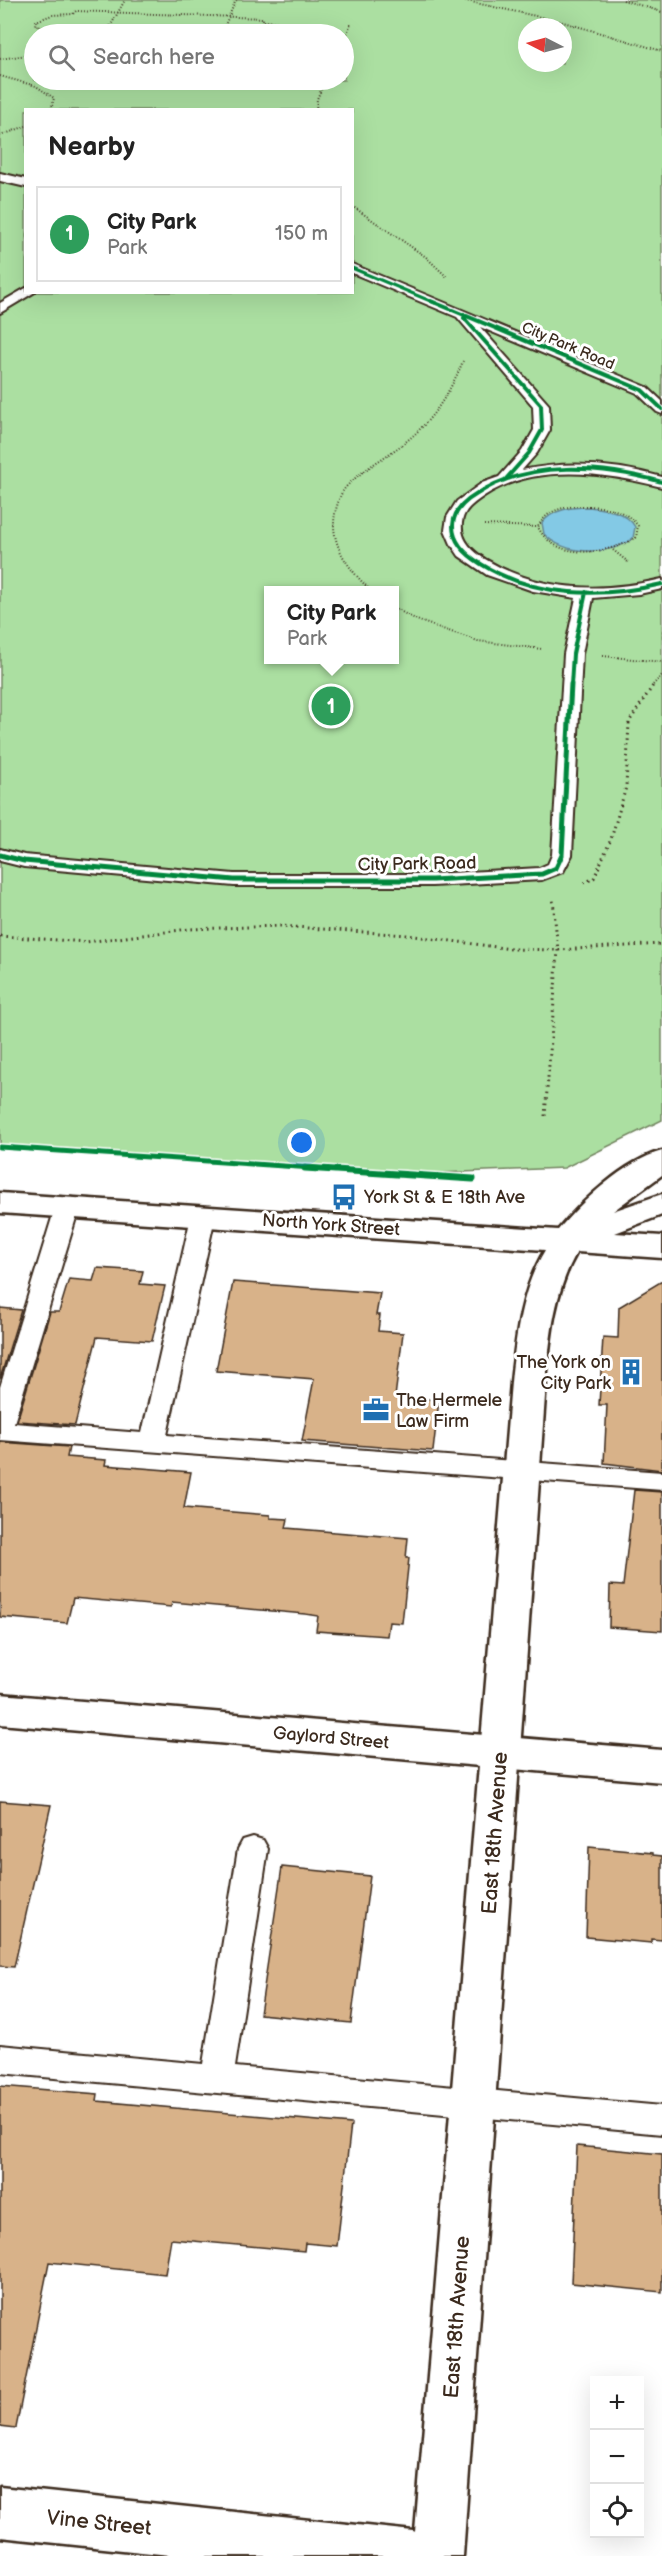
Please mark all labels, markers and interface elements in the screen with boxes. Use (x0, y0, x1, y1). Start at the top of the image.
north arrow (518, 18, 572, 72)
search box (24, 24, 354, 90)
icon: search (45, 41, 78, 74)
text: Search here (93, 44, 215, 71)
text: Nearby (48, 132, 135, 163)
text: City Park (107, 209, 196, 236)
text: 1 (65, 222, 74, 246)
text: 150 m (275, 222, 328, 246)
text: Park (107, 236, 147, 260)
street label: City Park Road (519, 318, 617, 374)
popup (264, 586, 399, 664)
text: City Park (287, 600, 376, 627)
text: Park (287, 627, 327, 651)
pin: 1 (312, 684, 350, 728)
street label: City Park Road (357, 852, 477, 876)
your location (287, 1128, 316, 1157)
bus stop icon: York St & E 18th Ave (329, 1182, 359, 1212)
place label: York St & E 18th Ave (363, 1187, 526, 1208)
street label: North York Street (261, 1210, 401, 1240)
place label: The York on City Park (517, 1352, 611, 1394)
building icon: The York on City Park (616, 1357, 646, 1387)
place label: The Hermele Law Firm (396, 1390, 503, 1432)
office icon: The Hermele Law Firm (361, 1395, 391, 1425)
street label: Gaylord Street (272, 1722, 390, 1754)
street label: East 18th Avenue (477, 1751, 513, 1915)
street label: East 18th Avenue (439, 2235, 475, 2399)
map controls (590, 2376, 644, 2538)
button: + (590, 2376, 644, 2430)
button: − (590, 2430, 644, 2484)
button: locate (590, 2484, 644, 2538)
street label: Vine Street (45, 2505, 153, 2541)

